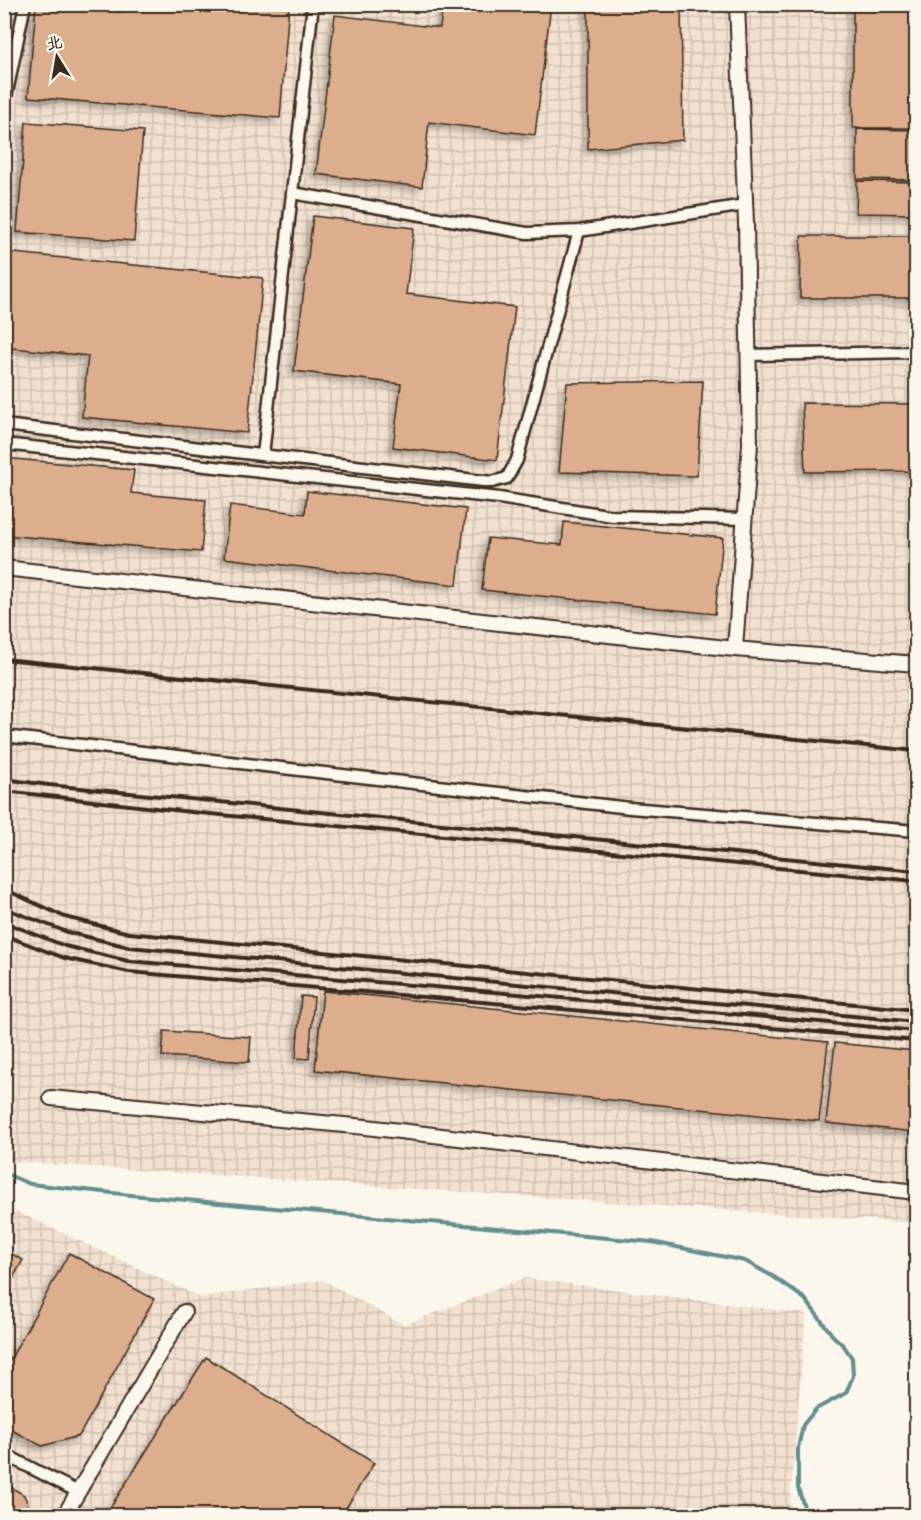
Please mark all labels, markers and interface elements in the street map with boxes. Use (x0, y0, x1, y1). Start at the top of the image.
north arrow (27, 27, 87, 87)
text: 北 (44, 31, 64, 55)

